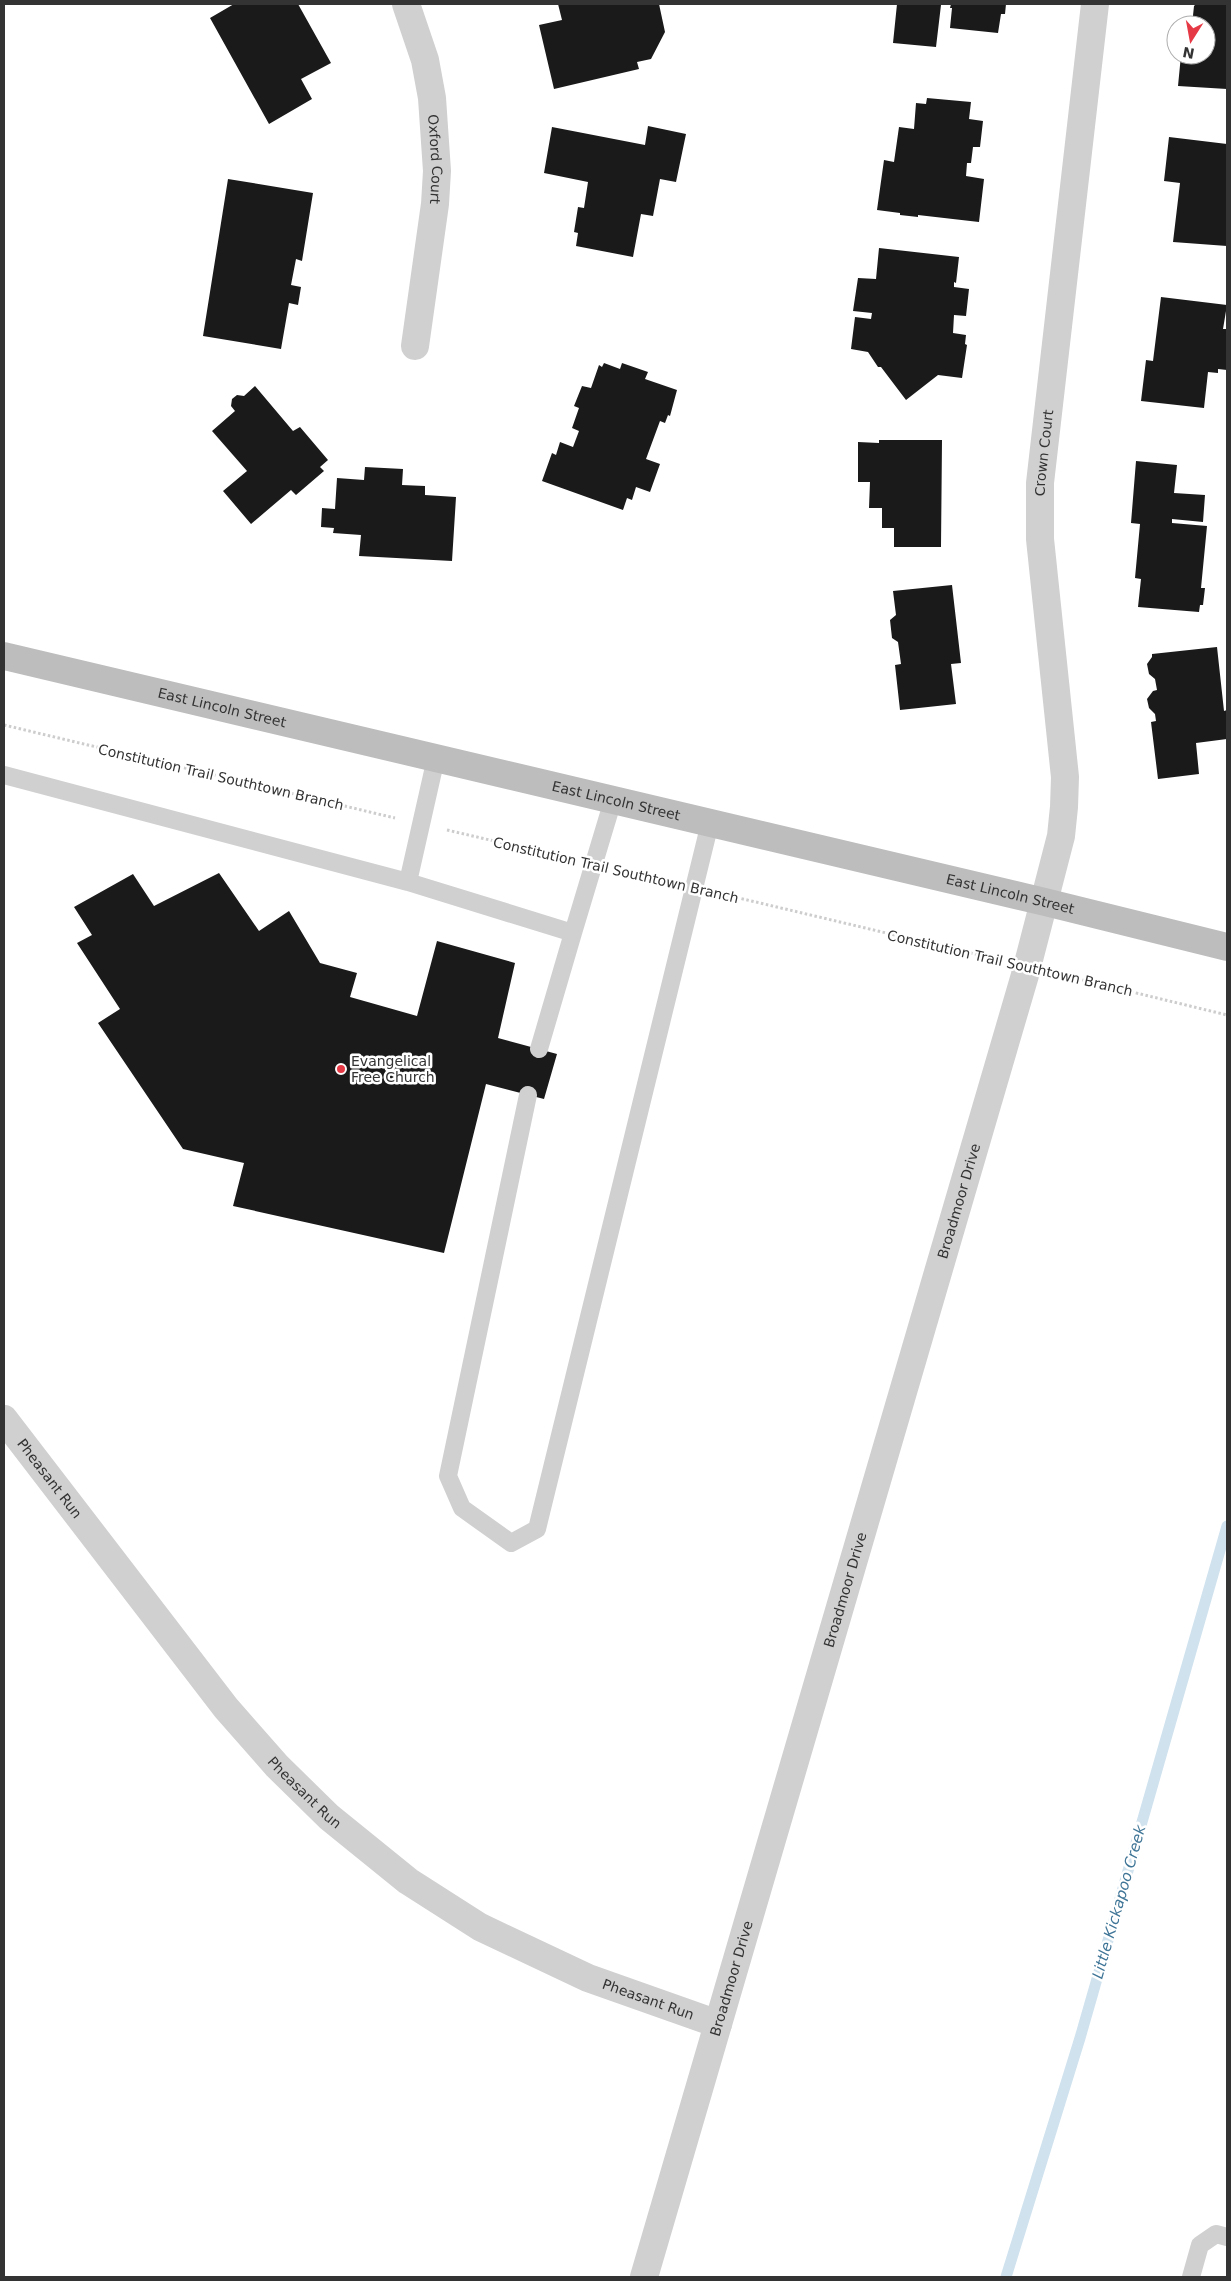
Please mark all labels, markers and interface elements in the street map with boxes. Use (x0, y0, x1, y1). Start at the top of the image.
north arrow (1166, 15, 1216, 65)
text: N (1181, 44, 1196, 62)
street label: Oxford Court (425, 114, 445, 205)
street label: Crown Court (1032, 408, 1056, 496)
street label: East Lincoln Street (156, 685, 288, 731)
street label: Constitution Trail Southtown Branch (97, 741, 345, 813)
street label: East Lincoln Street (550, 778, 682, 824)
street label: Constitution Trail Southtown Branch (492, 834, 740, 906)
street label: East Lincoln Street (945, 871, 1077, 917)
street label: Constitution Trail Southtown Branch (886, 927, 1134, 999)
place label: Evangelical Free Church (351, 1053, 435, 1085)
marker: Evangelical Free Church (335, 1063, 347, 1075)
street label: Broadmoor Drive (934, 1142, 983, 1261)
street label: Pheasant Run (14, 1435, 85, 1521)
street label: Broadmoor Drive (821, 1530, 870, 1649)
street label: Pheasant Run (265, 1753, 345, 1832)
water label: Little Kickapoo Creek (1088, 1822, 1150, 1981)
street label: Broadmoor Drive (707, 1919, 756, 2038)
street label: Pheasant Run (600, 1976, 696, 2023)

